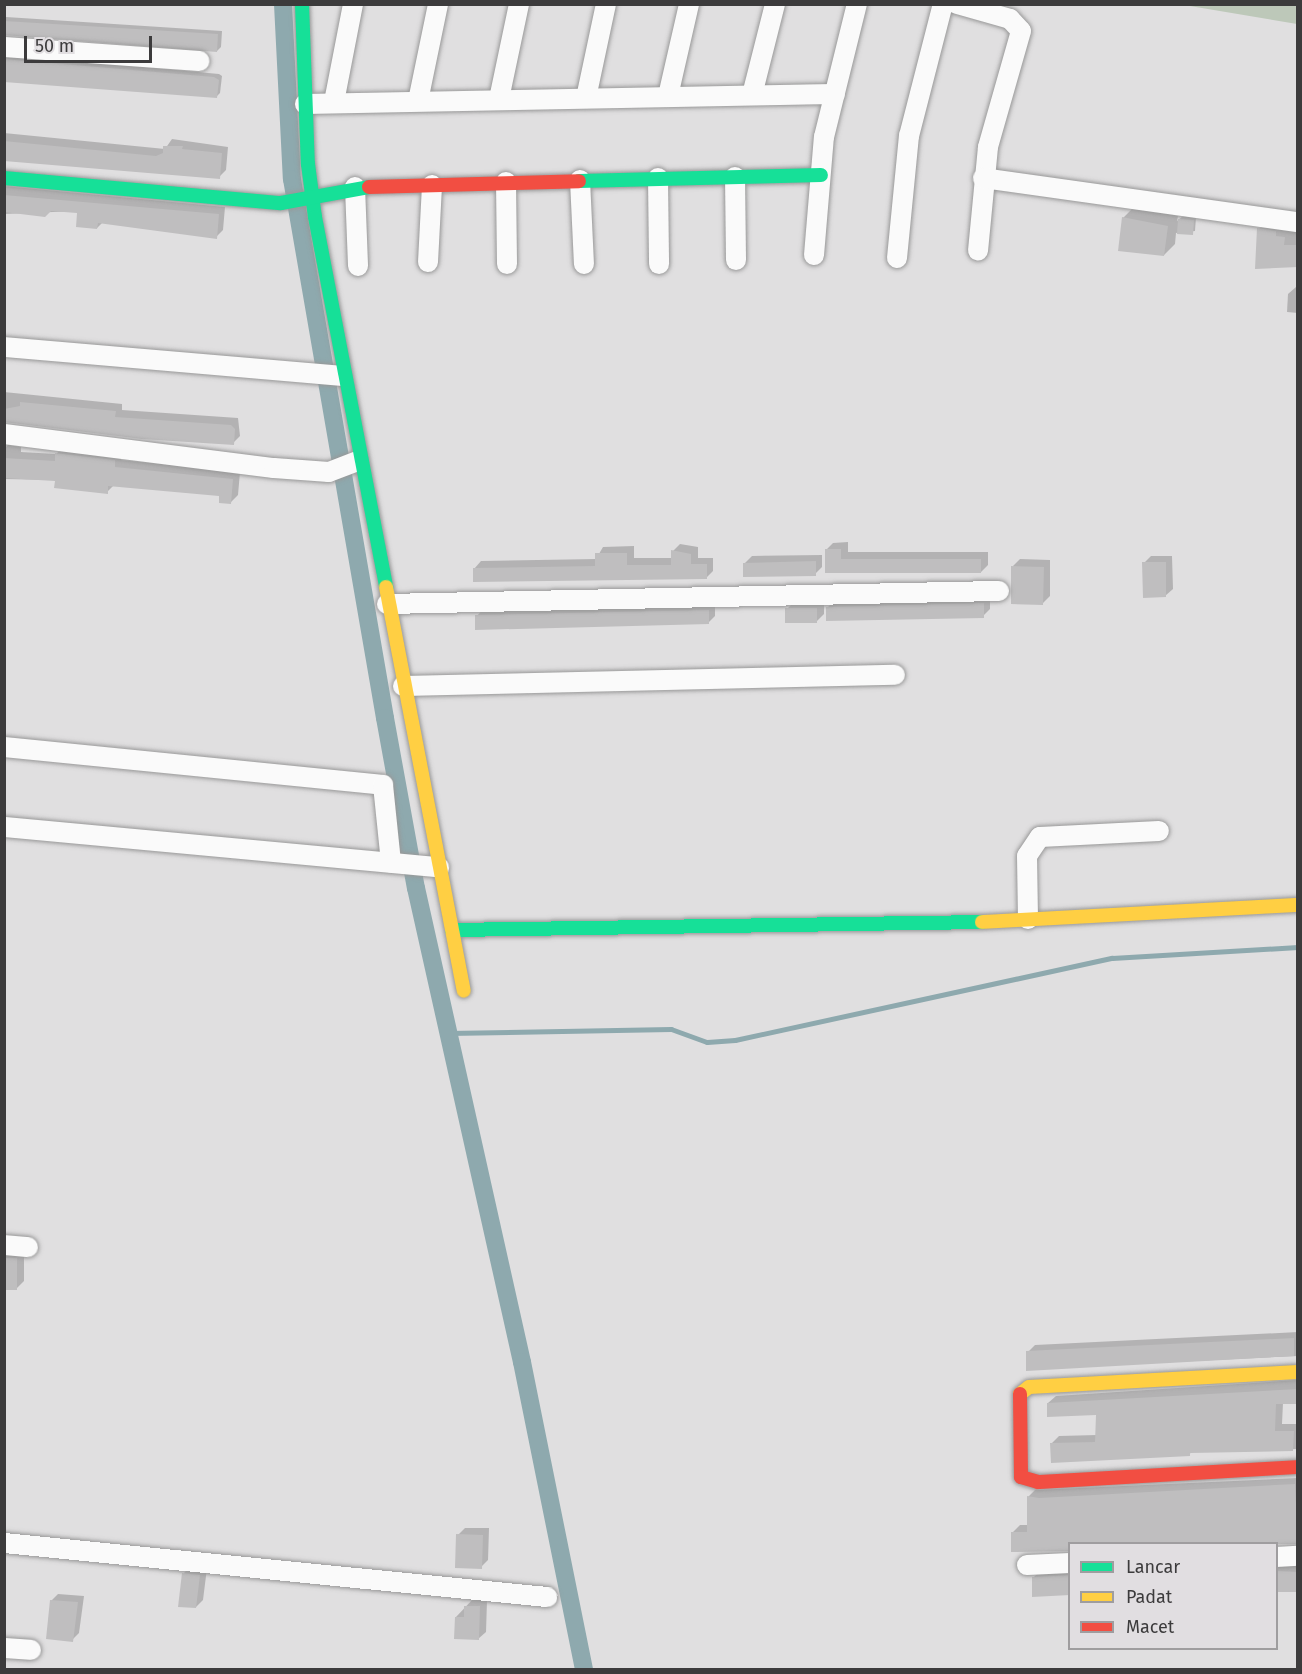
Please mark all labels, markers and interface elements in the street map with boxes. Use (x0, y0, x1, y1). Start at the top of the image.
scale bar (27, 24, 154, 62)
text: 50 m (35, 35, 74, 57)
legend (1068, 1542, 1278, 1650)
text: Lancar (1126, 1556, 1180, 1578)
text: Padat (1126, 1586, 1172, 1608)
text: Macet (1126, 1616, 1174, 1638)

